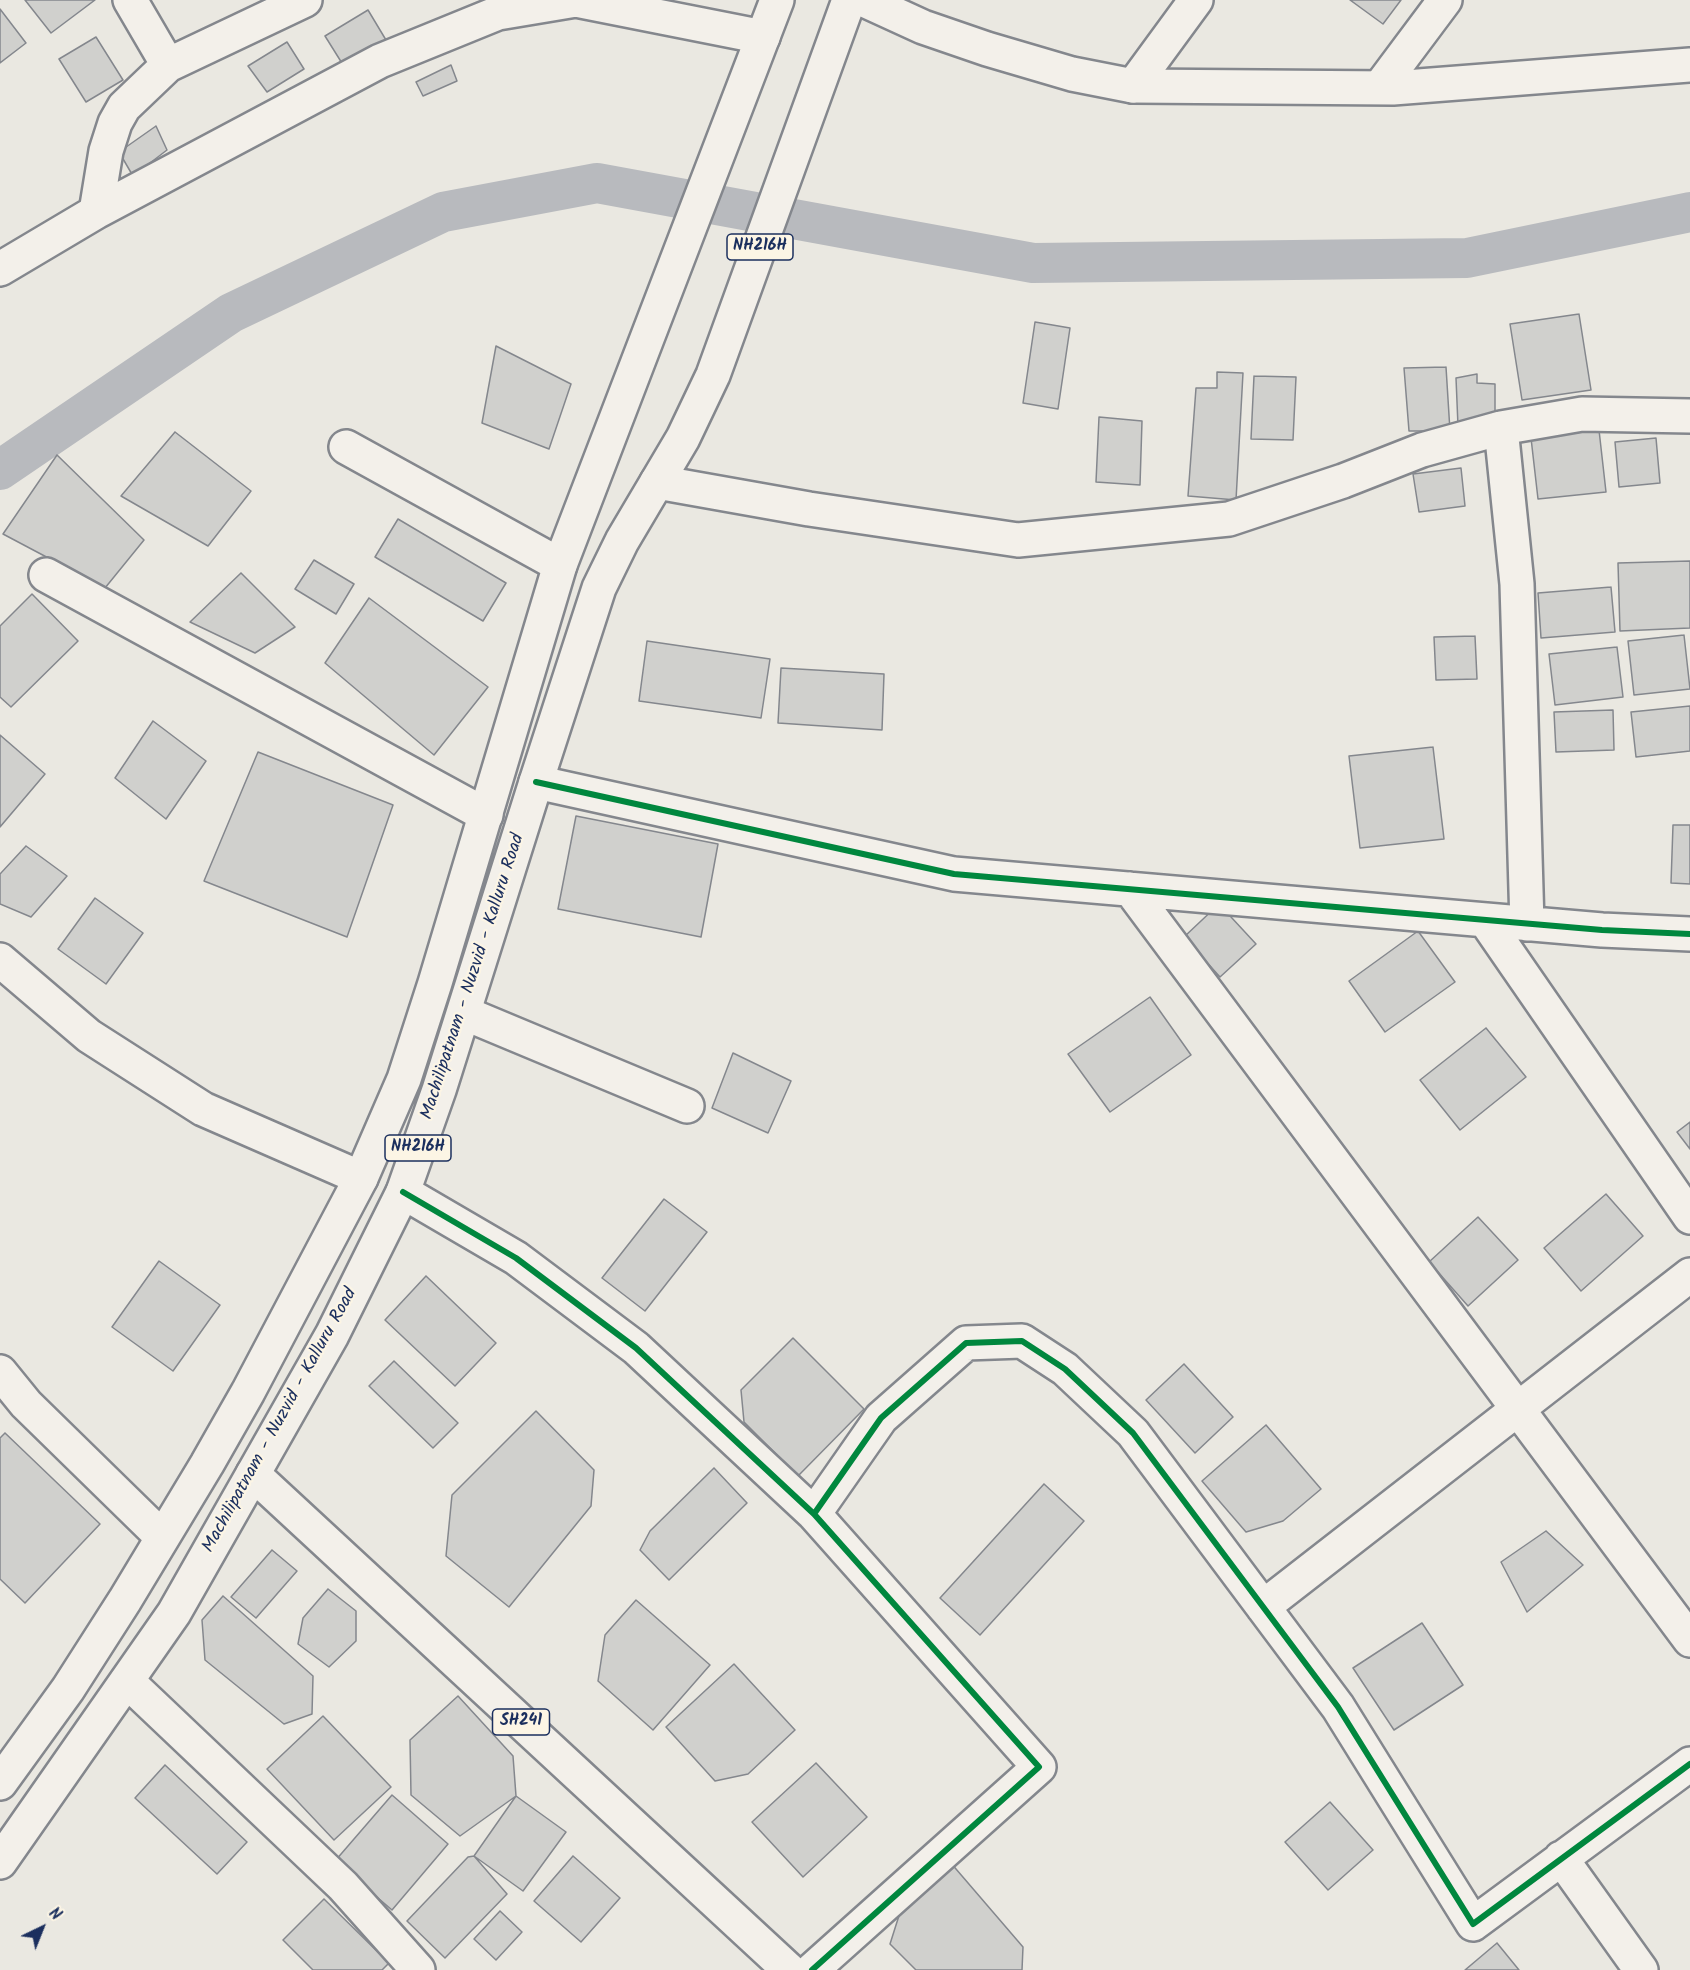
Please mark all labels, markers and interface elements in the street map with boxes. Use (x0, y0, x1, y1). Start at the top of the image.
road number: NH216H (727, 234, 793, 260)
street label: Machilipatnam - Nuzvid - Kalluru Road (418, 831, 530, 1123)
road number: NH216H (385, 1135, 451, 1161)
street label: Machilipatnam - Nuzvid - Kalluru Road (199, 1285, 363, 1557)
road number: SH241 (492, 1709, 550, 1735)
north arrow (12, 1898, 72, 1958)
text: N (42, 1902, 67, 1927)

